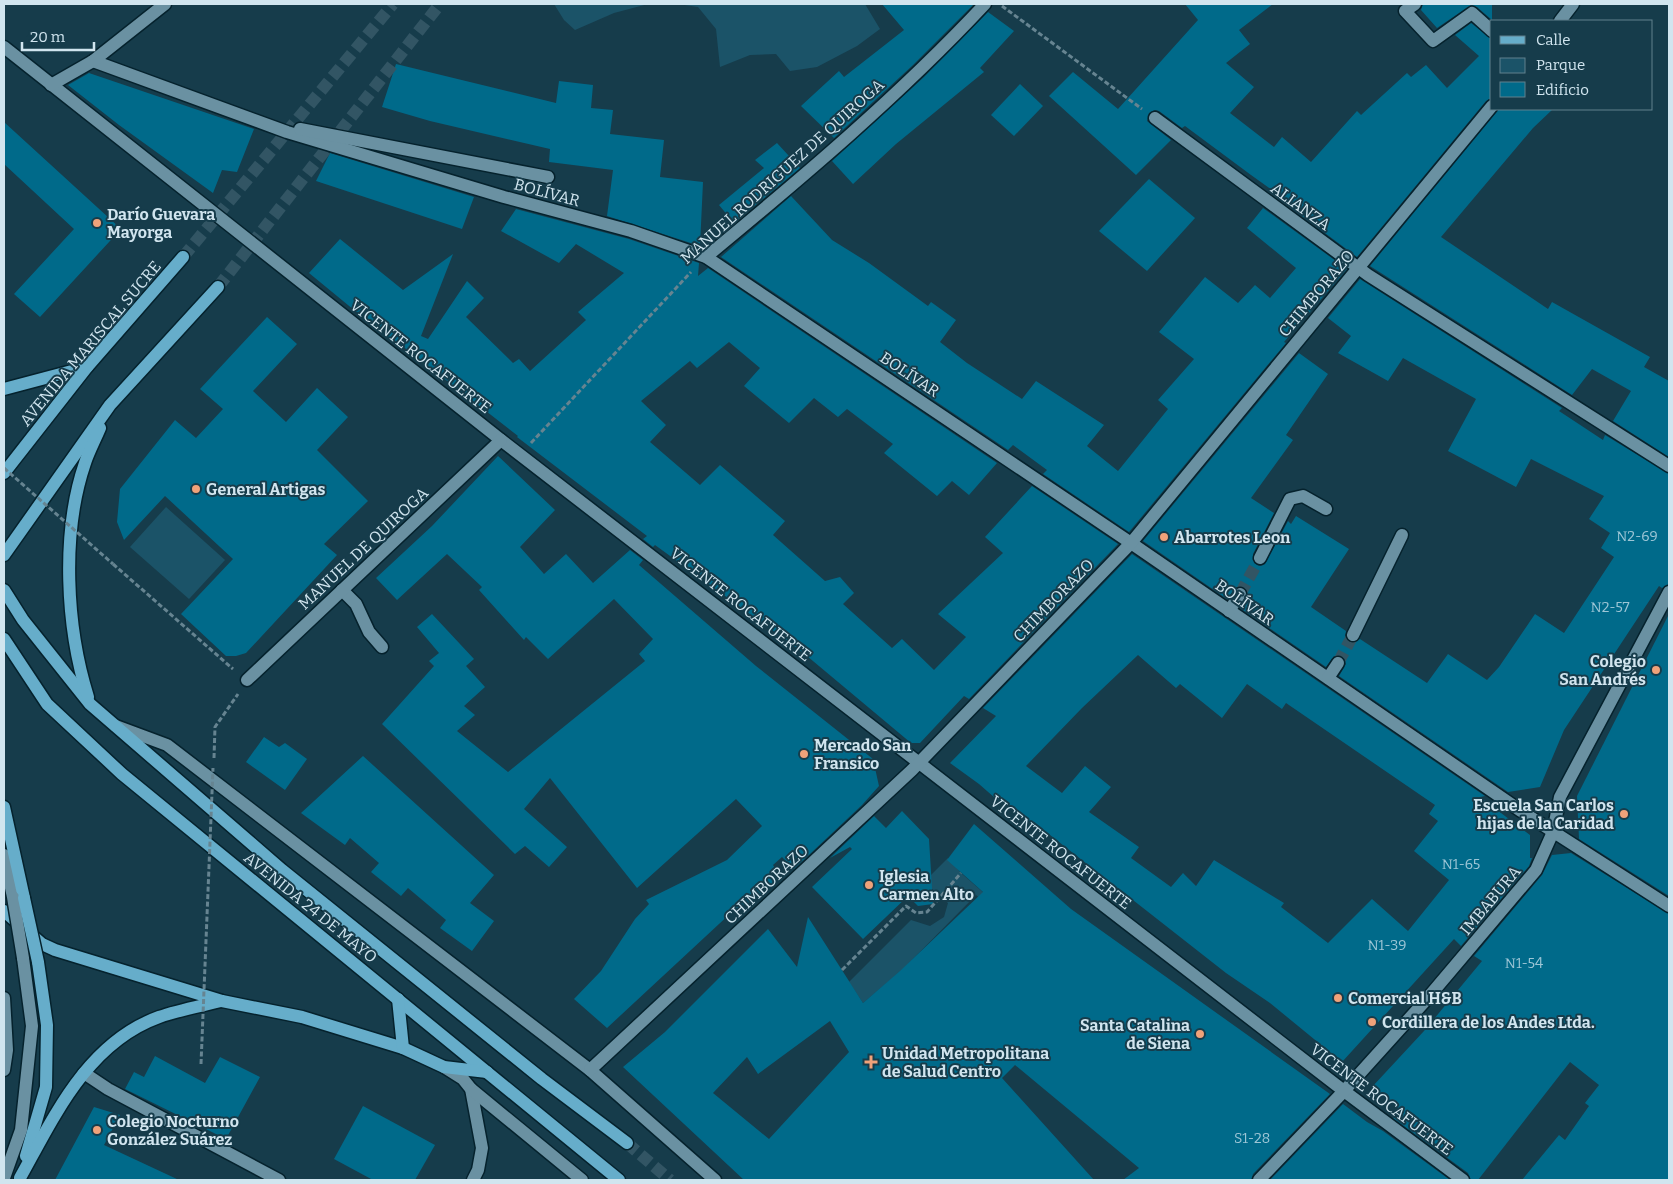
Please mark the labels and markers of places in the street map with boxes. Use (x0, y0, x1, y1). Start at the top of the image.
place label: Darío Guevara Mayorga (107, 205, 215, 242)
marker: Darío Guevara Mayorga (91, 217, 103, 229)
place label: General Artigas (206, 480, 325, 499)
marker: General Artigas (190, 483, 202, 495)
place label: Abarrotes Leon (1174, 528, 1291, 547)
marker: Abarrotes Leon (1158, 531, 1170, 543)
place label: Colegio San Andrés (1559, 652, 1646, 689)
marker: Colegio San Andrés (1650, 664, 1662, 676)
place label: Mercado San Fransico (814, 736, 912, 773)
marker: Mercado San Fransico (798, 748, 810, 760)
place label: Escuela San Carlos hijas de la Caridad (1473, 796, 1614, 833)
marker: Escuela San Carlos hijas de la Caridad (1618, 808, 1630, 820)
place label: Iglesia Carmen Alto (879, 867, 974, 904)
marker: Iglesia Carmen Alto (863, 879, 875, 891)
place label: Comercial H&B (1348, 989, 1462, 1008)
marker: Comercial H&B (1332, 992, 1344, 1004)
place label: Cordillera de los Andes Ltda. (1382, 1013, 1595, 1032)
place label: Santa Catalina de Siena (1080, 1016, 1190, 1053)
marker: Cordillera de los Andes Ltda. (1366, 1016, 1378, 1028)
marker: Santa Catalina de Siena (1194, 1028, 1206, 1040)
place label: Unidad Metropolitana de Salud Centro (882, 1044, 1049, 1081)
marker: Unidad Metropolitana de Salud Centro (864, 1055, 878, 1069)
place label: Colegio Nocturno González Suárez (107, 1112, 239, 1149)
marker: Colegio Nocturno González Suárez (91, 1124, 103, 1136)

